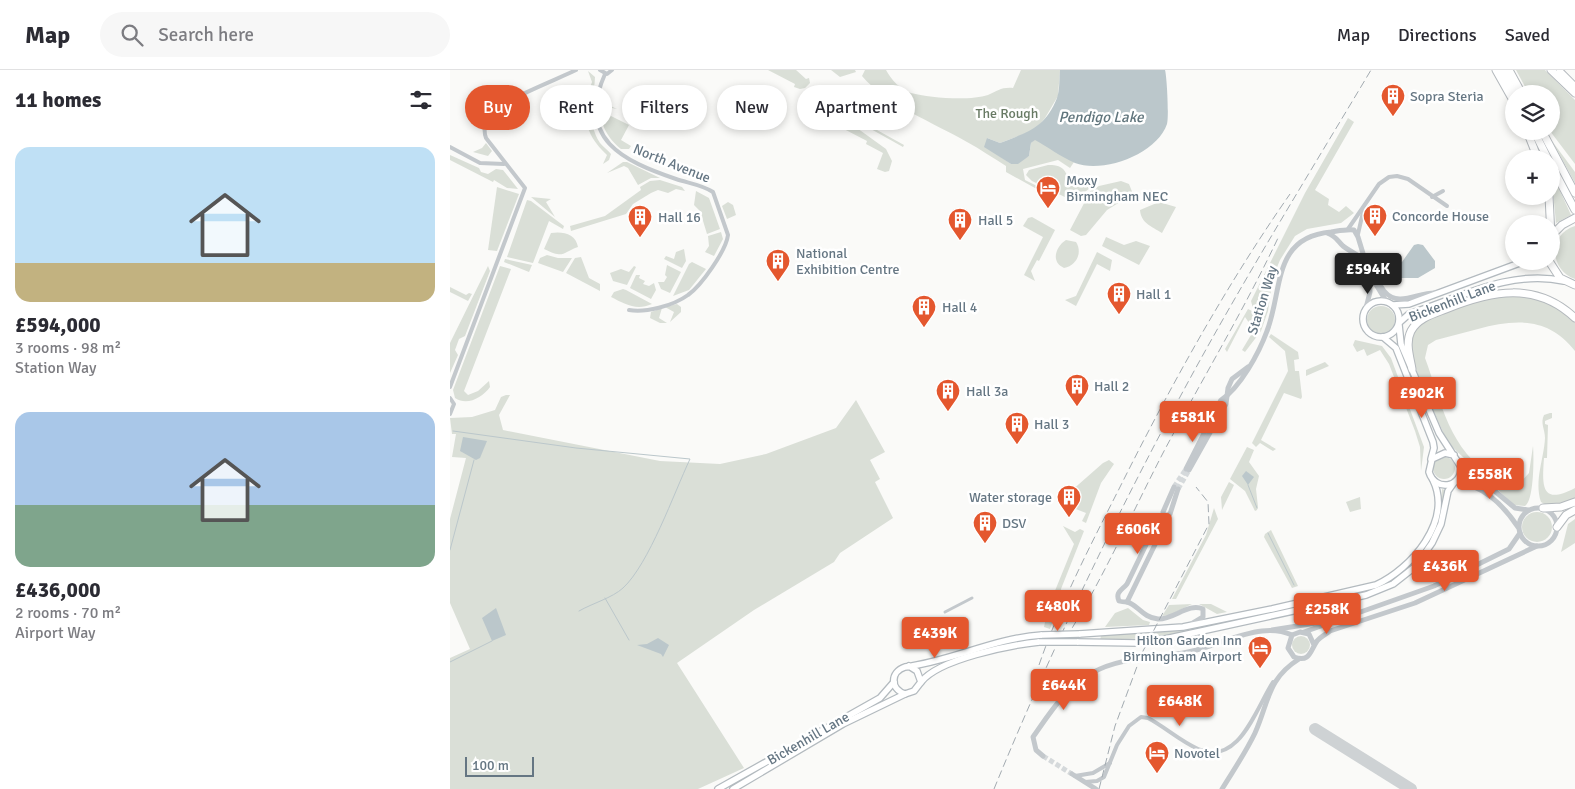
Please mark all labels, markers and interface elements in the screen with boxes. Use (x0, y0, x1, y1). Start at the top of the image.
search box (100, 12, 450, 57)
text: Map (25, 20, 70, 50)
icon: search (118, 21, 146, 49)
text: Search here (158, 23, 254, 47)
text: Map (1337, 24, 1370, 46)
text: Directions (1398, 24, 1477, 46)
text: Saved (1505, 24, 1550, 46)
building icon: Sopra Steria (1380, 83, 1406, 117)
chip: Buy (465, 85, 530, 130)
chip: Rent (540, 85, 612, 130)
chip: Filters (622, 85, 707, 130)
chip: New (717, 85, 787, 130)
chip: Apartment (797, 85, 915, 130)
map controls (1505, 85, 1560, 270)
button: layers (1505, 85, 1560, 140)
icon: filters (407, 86, 435, 114)
text: 11 homes (15, 87, 101, 113)
place label: Sopra Steria (1410, 88, 1484, 105)
park label: The Rough (976, 105, 1038, 122)
water label: Pendigo Lake (1059, 108, 1145, 126)
street label: North Avenue (631, 140, 713, 187)
button: + (1505, 150, 1560, 205)
place label: Moxy Birmingham NEC (1066, 172, 1168, 205)
hotel icon: Moxy Birmingham NEC (1035, 175, 1061, 209)
icon: home (180, 180, 270, 270)
building icon: Concorde House (1362, 203, 1388, 237)
building icon: Hall 16 (627, 204, 653, 238)
building icon: Hall 5 (947, 207, 973, 241)
place label: Concorde House (1392, 208, 1489, 225)
place label: Hall 16 (658, 209, 701, 226)
place label: Hall 5 (978, 212, 1013, 229)
button: − (1505, 215, 1560, 270)
place label: National Exhibition Centre (796, 245, 899, 278)
building icon: National Exhibition Centre (765, 248, 791, 282)
pin: £594K (1333, 252, 1403, 295)
text: £594K (1346, 259, 1390, 279)
street label: Station Way (1244, 263, 1281, 337)
street label: Bickenhill Lane (1406, 277, 1498, 326)
building icon: Hall 1 (1106, 281, 1132, 315)
place label: Hall 1 (1136, 286, 1171, 303)
building icon: Hall 4 (911, 294, 937, 328)
place label: Hall 4 (942, 299, 978, 316)
text: £594,000 (15, 312, 101, 338)
text: 3 rooms · 98 m² (15, 338, 121, 358)
text: Station Way (15, 358, 96, 378)
building icon: Hall 2 (1064, 373, 1090, 407)
pin: £902K (1387, 376, 1457, 419)
building icon: Hall 3a (935, 378, 961, 412)
place label: Hall 2 (1094, 378, 1129, 395)
place label: Hall 3a (966, 383, 1008, 400)
text: £902K (1400, 383, 1444, 403)
pin: £581K (1158, 400, 1228, 443)
text: £581K (1171, 407, 1215, 427)
building icon: Hall 3 (1004, 411, 1030, 445)
place label: Hall 3 (1034, 416, 1069, 433)
icon: home (180, 445, 270, 535)
pin: £558K (1455, 458, 1525, 500)
text: £558K (1468, 464, 1512, 484)
building icon: Water storage (1056, 484, 1082, 518)
place label: Water storage (969, 489, 1052, 506)
building icon: DSV (972, 510, 998, 544)
pin: £606K (1103, 512, 1173, 555)
place label: DSV (1002, 515, 1026, 532)
text: £606K (1116, 519, 1160, 539)
pin: £436K (1410, 550, 1480, 592)
text: £436K (1423, 556, 1467, 576)
text: £436,000 (15, 577, 101, 603)
pin: £480K (1023, 590, 1093, 632)
pin: £258K (1292, 592, 1362, 635)
text: £480K (1036, 596, 1080, 616)
text: £258K (1305, 599, 1349, 619)
text: 2 rooms · 70 m² (15, 603, 121, 623)
pin: £439K (900, 616, 970, 659)
text: Airport Way (15, 623, 96, 643)
text: £439K (913, 623, 957, 643)
place label: Hilton Garden Inn Birmingham Airport (1123, 632, 1242, 665)
hotel icon: Hilton Garden Inn Birmingham Airport (1247, 635, 1273, 669)
pin: £644K (1029, 668, 1099, 711)
text: £644K (1042, 675, 1086, 695)
pin: £648K (1145, 684, 1215, 727)
text: £648K (1158, 691, 1202, 711)
street label: Bickenhill Lane (764, 708, 852, 769)
hotel icon: Novotel (1144, 740, 1170, 774)
place label: Novotel (1174, 745, 1220, 762)
scale bar (465, 754, 534, 777)
text: 100 m (472, 757, 509, 774)

